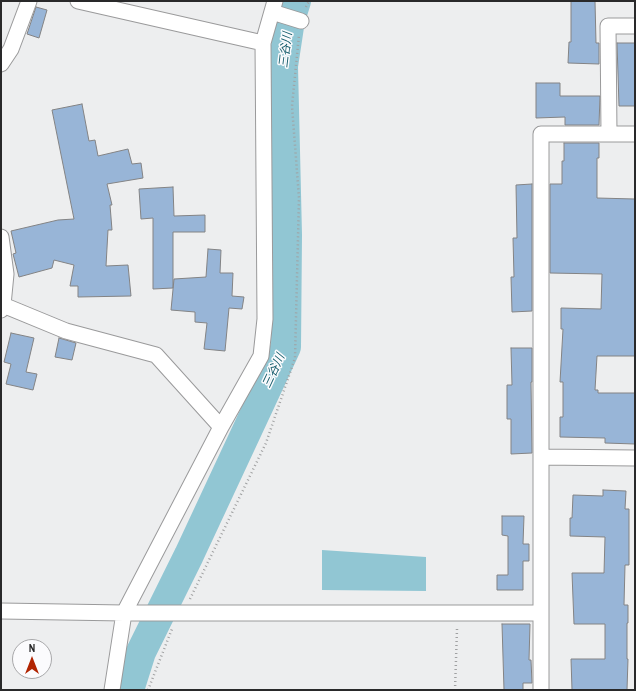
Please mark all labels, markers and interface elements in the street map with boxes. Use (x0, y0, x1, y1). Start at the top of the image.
water label: 三谷川 (277, 31, 295, 69)
water label: 三谷川 (260, 352, 288, 390)
north arrow (12, 639, 52, 679)
text: N (29, 641, 35, 655)

